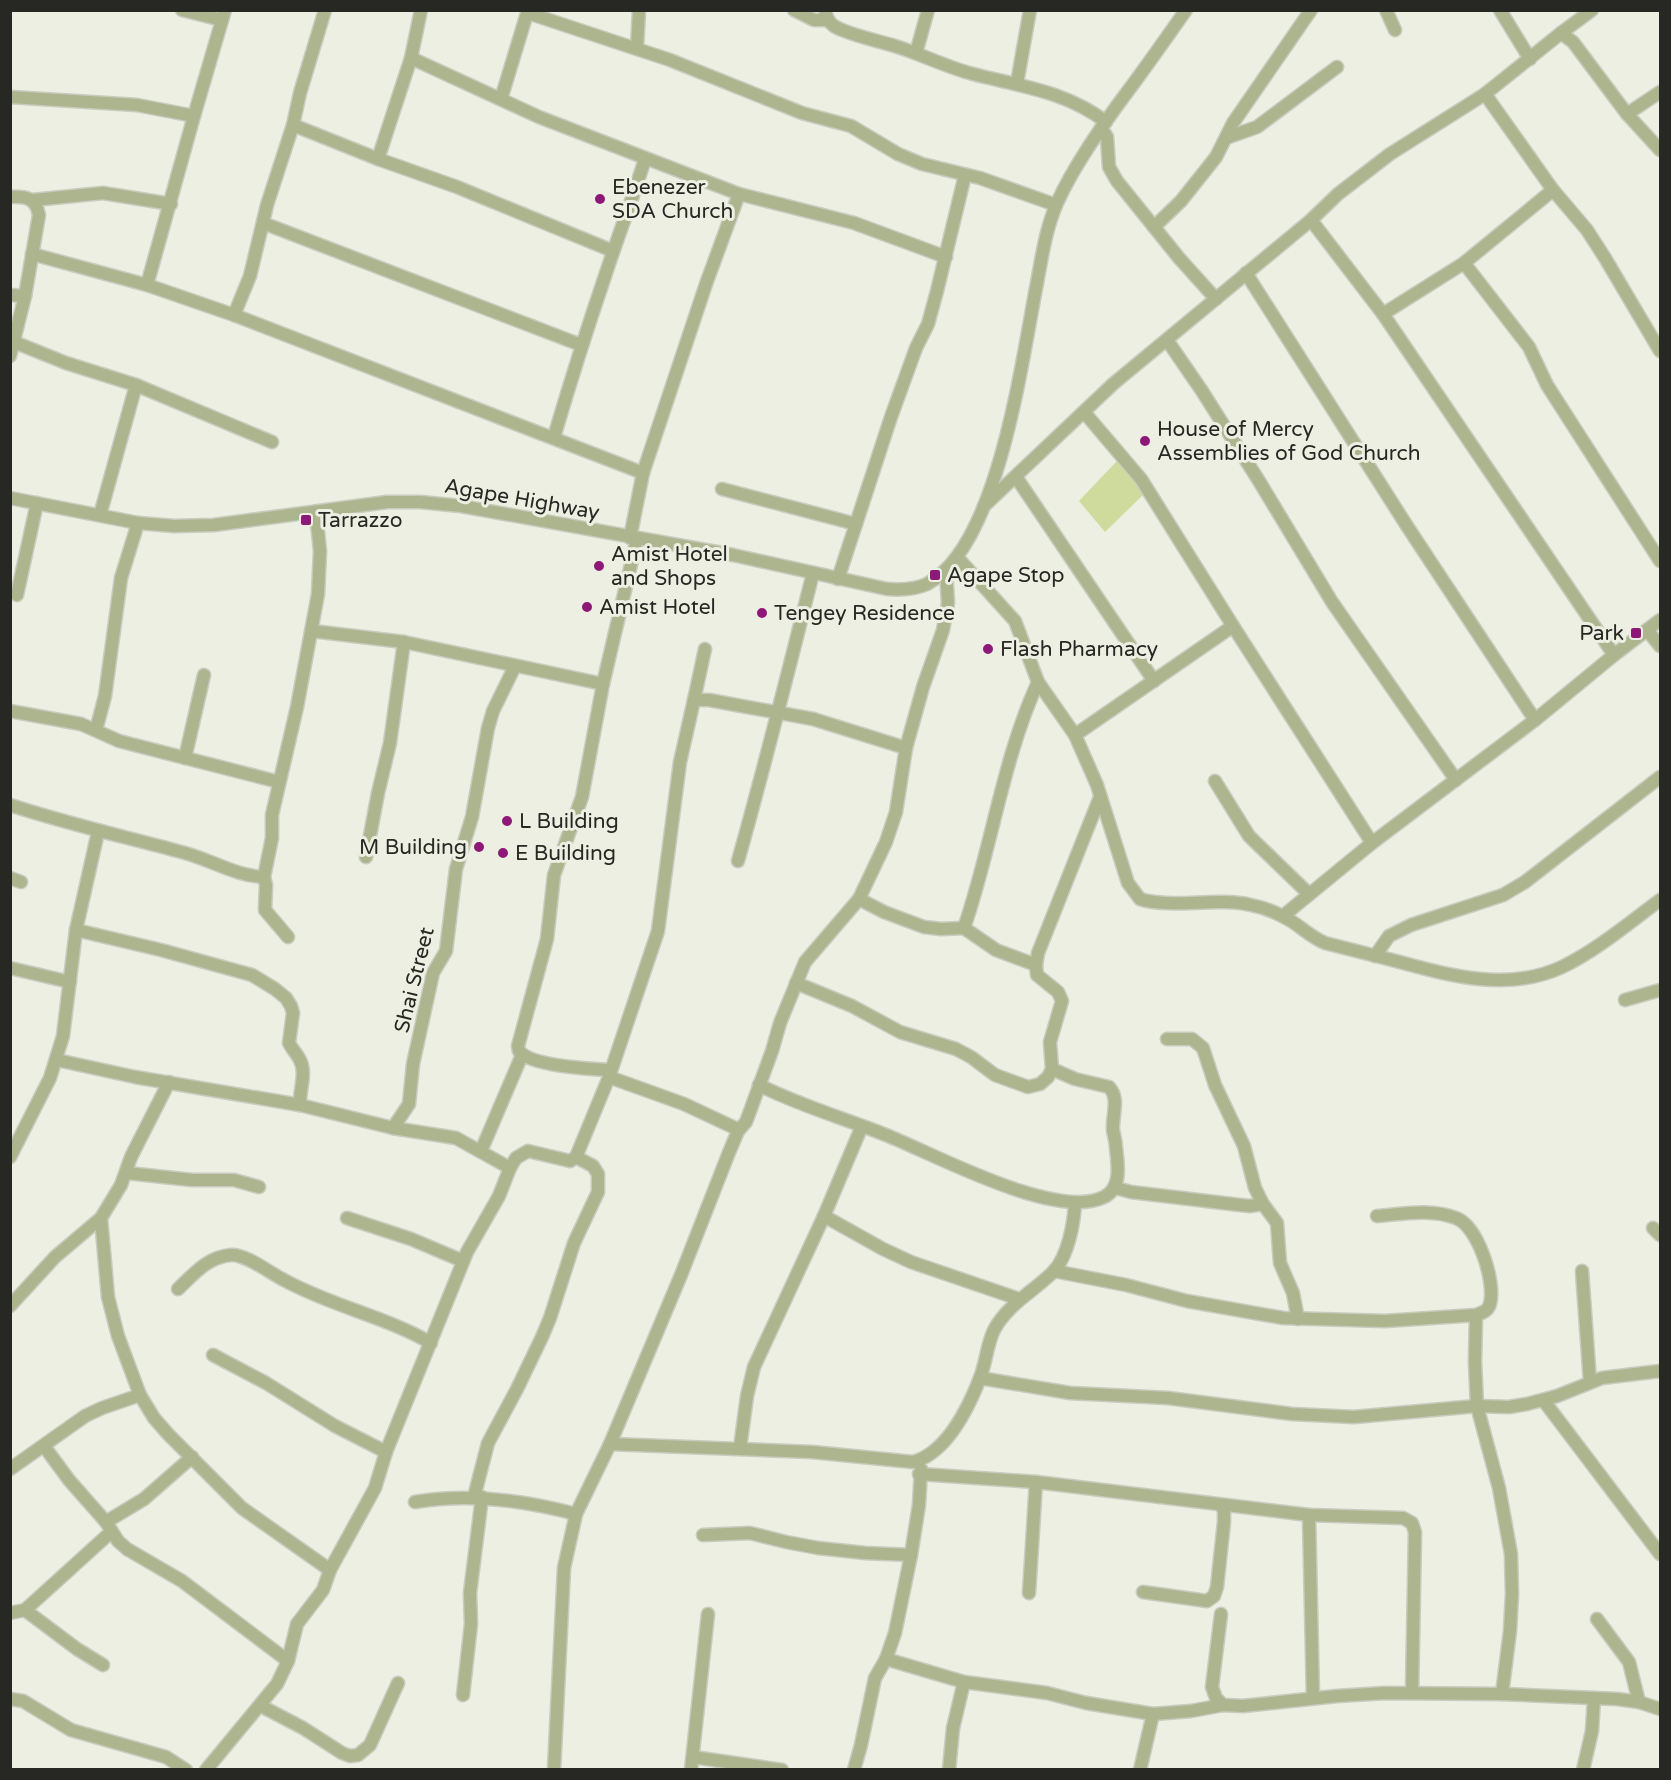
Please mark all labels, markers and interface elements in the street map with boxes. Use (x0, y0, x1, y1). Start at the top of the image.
place label: Ebenezer SDA Church (612, 175, 733, 224)
marker: Ebenezer SDA Church (593, 192, 607, 206)
place label: House of Mercy Assemblies of God Church (1157, 417, 1420, 466)
marker: House of Mercy Assemblies of God Church (1138, 434, 1152, 448)
street label: Agape Highway (442, 474, 601, 525)
place label: Tarrazzo (318, 508, 402, 533)
marker: Tarrazzo (299, 513, 313, 527)
place label: Amist Hotel and Shops (611, 542, 728, 591)
marker: Amist Hotel and Shops (592, 559, 606, 573)
place label: Agape Stop (947, 563, 1064, 588)
marker: Agape Stop (928, 568, 942, 582)
place label: Amist Hotel (599, 595, 716, 620)
marker: Amist Hotel (580, 600, 594, 614)
place label: Tengey Residence (774, 601, 955, 626)
marker: Tengey Residence (755, 606, 769, 620)
place label: Park (1579, 621, 1624, 646)
marker: Park (1629, 626, 1643, 640)
place label: Flash Pharmacy (1000, 637, 1158, 662)
marker: Flash Pharmacy (981, 642, 995, 656)
place label: L Building (519, 809, 619, 834)
marker: L Building (500, 814, 514, 828)
place label: M Building (359, 835, 467, 860)
marker: M Building (472, 840, 486, 854)
place label: E Building (515, 841, 616, 866)
marker: E Building (496, 846, 510, 860)
street label: Shai Street (389, 925, 440, 1036)

